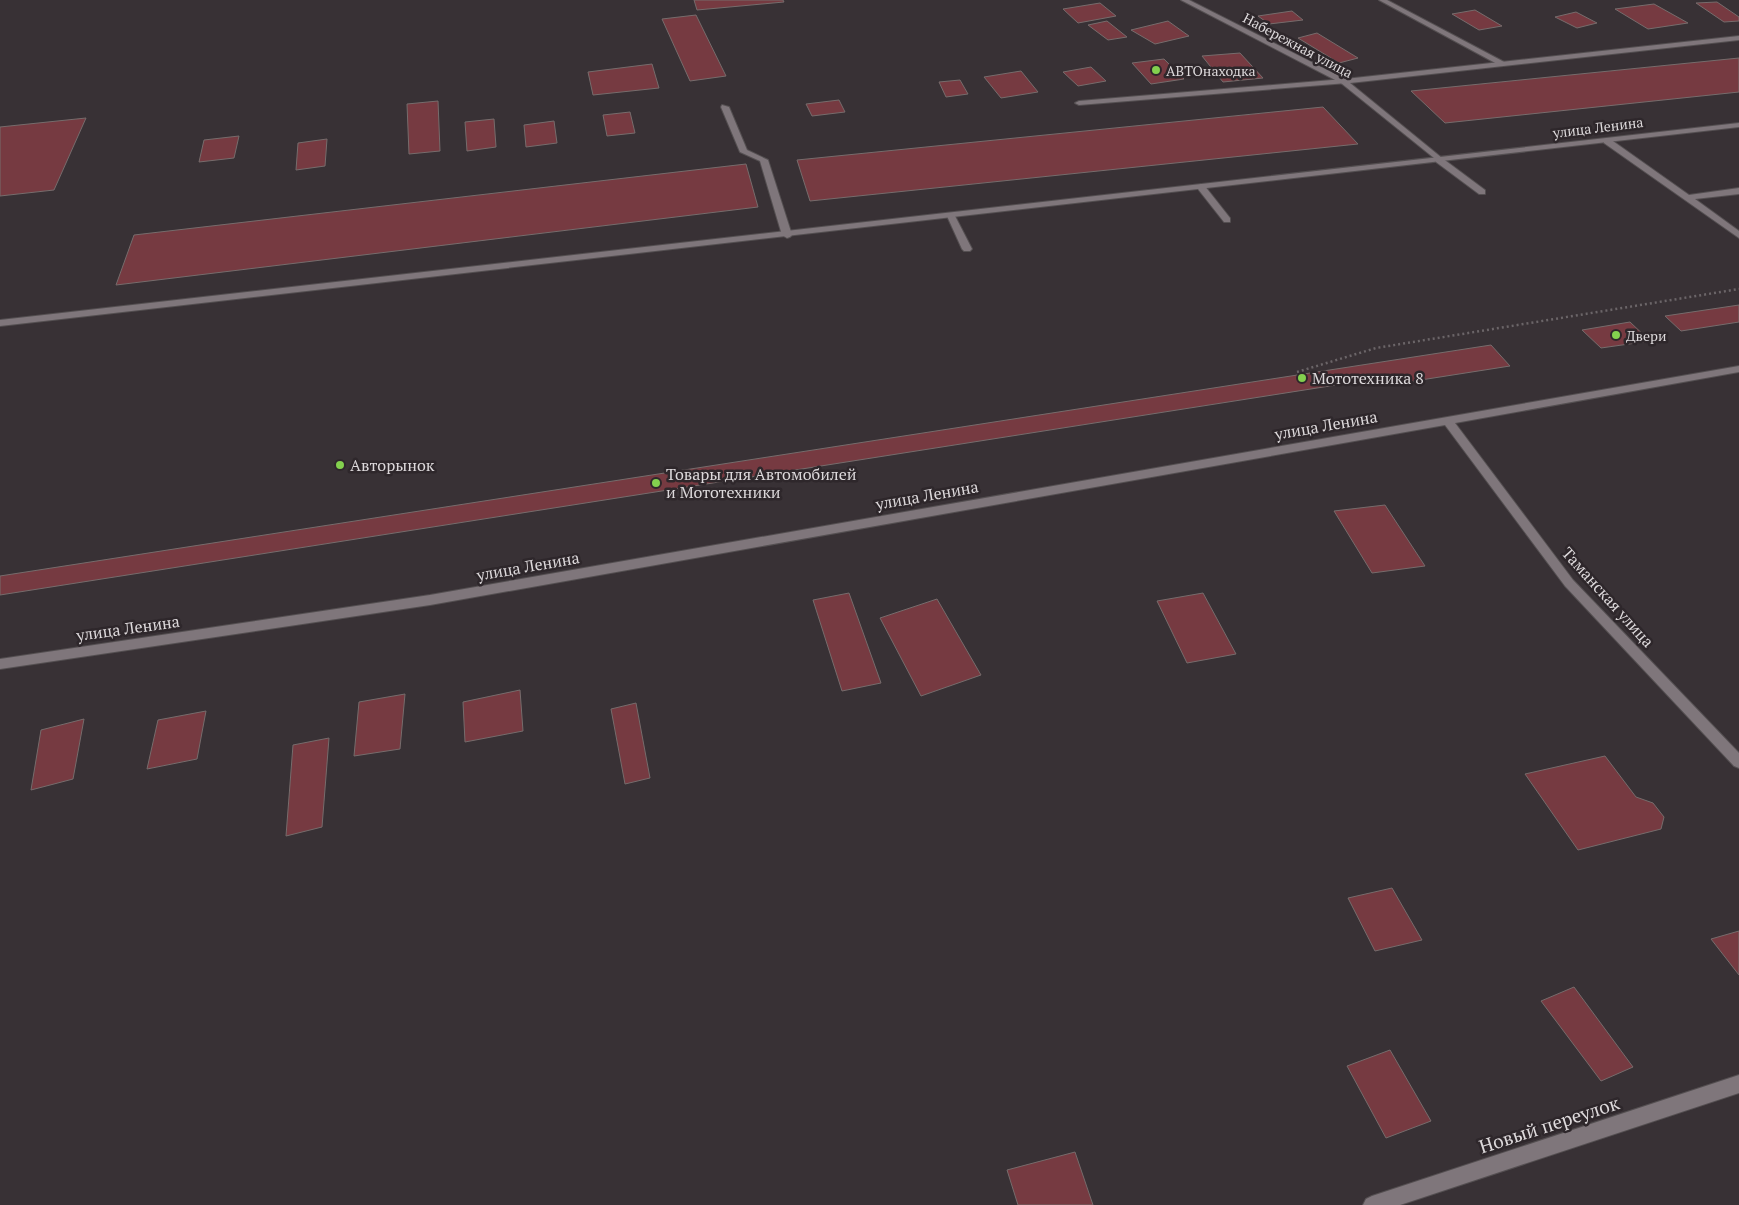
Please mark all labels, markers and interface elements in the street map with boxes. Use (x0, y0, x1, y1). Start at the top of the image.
street label: Набережная улица (1240, 8, 1356, 82)
place label: АВТОнаходка (1166, 61, 1256, 80)
marker: АВТОнаходка (1150, 64, 1162, 76)
street label: улица Ленина (1551, 112, 1644, 142)
place label: Двери (1626, 326, 1667, 345)
marker: Двери (1610, 329, 1622, 341)
place label: Мототехника 8 (1312, 367, 1424, 389)
marker: Мототехника 8 (1296, 372, 1308, 384)
street label: улица Ленина (1272, 405, 1379, 445)
place label: Авторынок (350, 454, 435, 476)
marker: Авторынок (334, 459, 346, 471)
place label: Товары для Автомобилей и Мототехники (666, 463, 857, 503)
street label: улица Ленина (873, 475, 980, 515)
marker: Товары для Автомобилей и Мототехники (650, 477, 662, 489)
street label: Таманская улица (1557, 542, 1659, 652)
street label: улица Ленина (474, 546, 581, 586)
street label: улица Ленина (74, 610, 181, 646)
street label: Новый переулок (1476, 1089, 1623, 1158)

